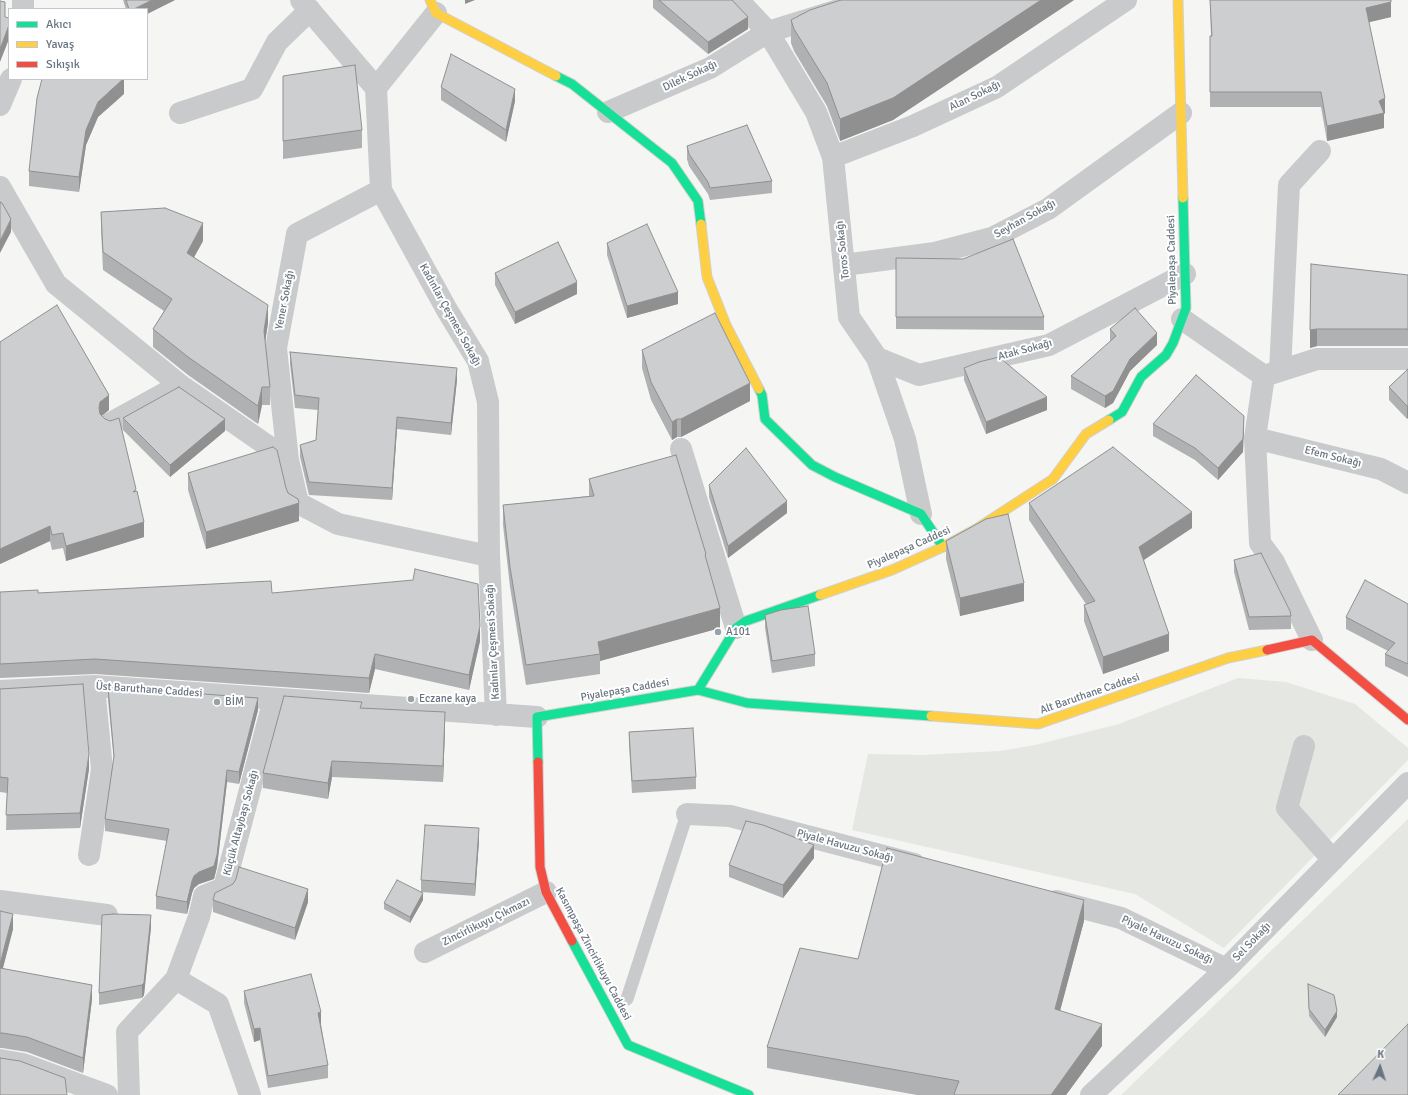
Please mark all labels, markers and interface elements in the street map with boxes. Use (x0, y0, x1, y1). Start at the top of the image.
legend (8, 8, 148, 80)
text: Akıcı (46, 17, 72, 32)
text: Yavaş (46, 37, 74, 52)
text: Sıkışık (46, 57, 80, 72)
street label: Dilek Sokağı (661, 58, 719, 94)
street label: Alan Sokağı (947, 78, 1003, 114)
street label: Seyhan Sokağı (992, 197, 1058, 241)
street label: Piyalepaşa Caddesi (1165, 215, 1179, 305)
street label: Toros Sokağı (833, 220, 853, 280)
street label: Kadınlar Çeşmesi Sokağı (416, 261, 484, 369)
street label: Yener Sokağı (273, 269, 297, 331)
street label: Atak Sokağı (996, 336, 1054, 364)
street label: Efem Sokağı (1303, 444, 1363, 470)
street label: Piyalepaşa Caddesi (865, 524, 953, 572)
street label: Kadınlar Çeşmesi Sokağı (483, 584, 503, 700)
place label: A101 (726, 625, 751, 639)
marker: A101 (713, 627, 723, 637)
street label: Alt Baruthane Caddesi (1038, 671, 1142, 717)
street label: Piyalepaşa Caddesi (580, 676, 670, 704)
street label: Üst Baruthane Caddesi (95, 680, 203, 700)
place label: Eczane kaya (419, 692, 476, 706)
marker: Eczane kaya (406, 694, 416, 704)
place label: BİM (225, 695, 244, 709)
marker: BİM (212, 697, 222, 707)
street label: Küçük Altaybaşı Sokağı (221, 769, 261, 877)
street label: Piyale Havuzu Sokağı (795, 827, 895, 865)
street label: Kasımpaşa Zincirlikuyu Caddesi (552, 885, 634, 1023)
street label: Zincirlikuyu Çıkmazı (440, 895, 532, 949)
street label: Piyale Havuzu Sokağı (1119, 913, 1215, 967)
street label: Sel Sokağı (1230, 920, 1274, 964)
north arrow (1360, 1047, 1400, 1087)
text: K (1377, 1048, 1384, 1061)

